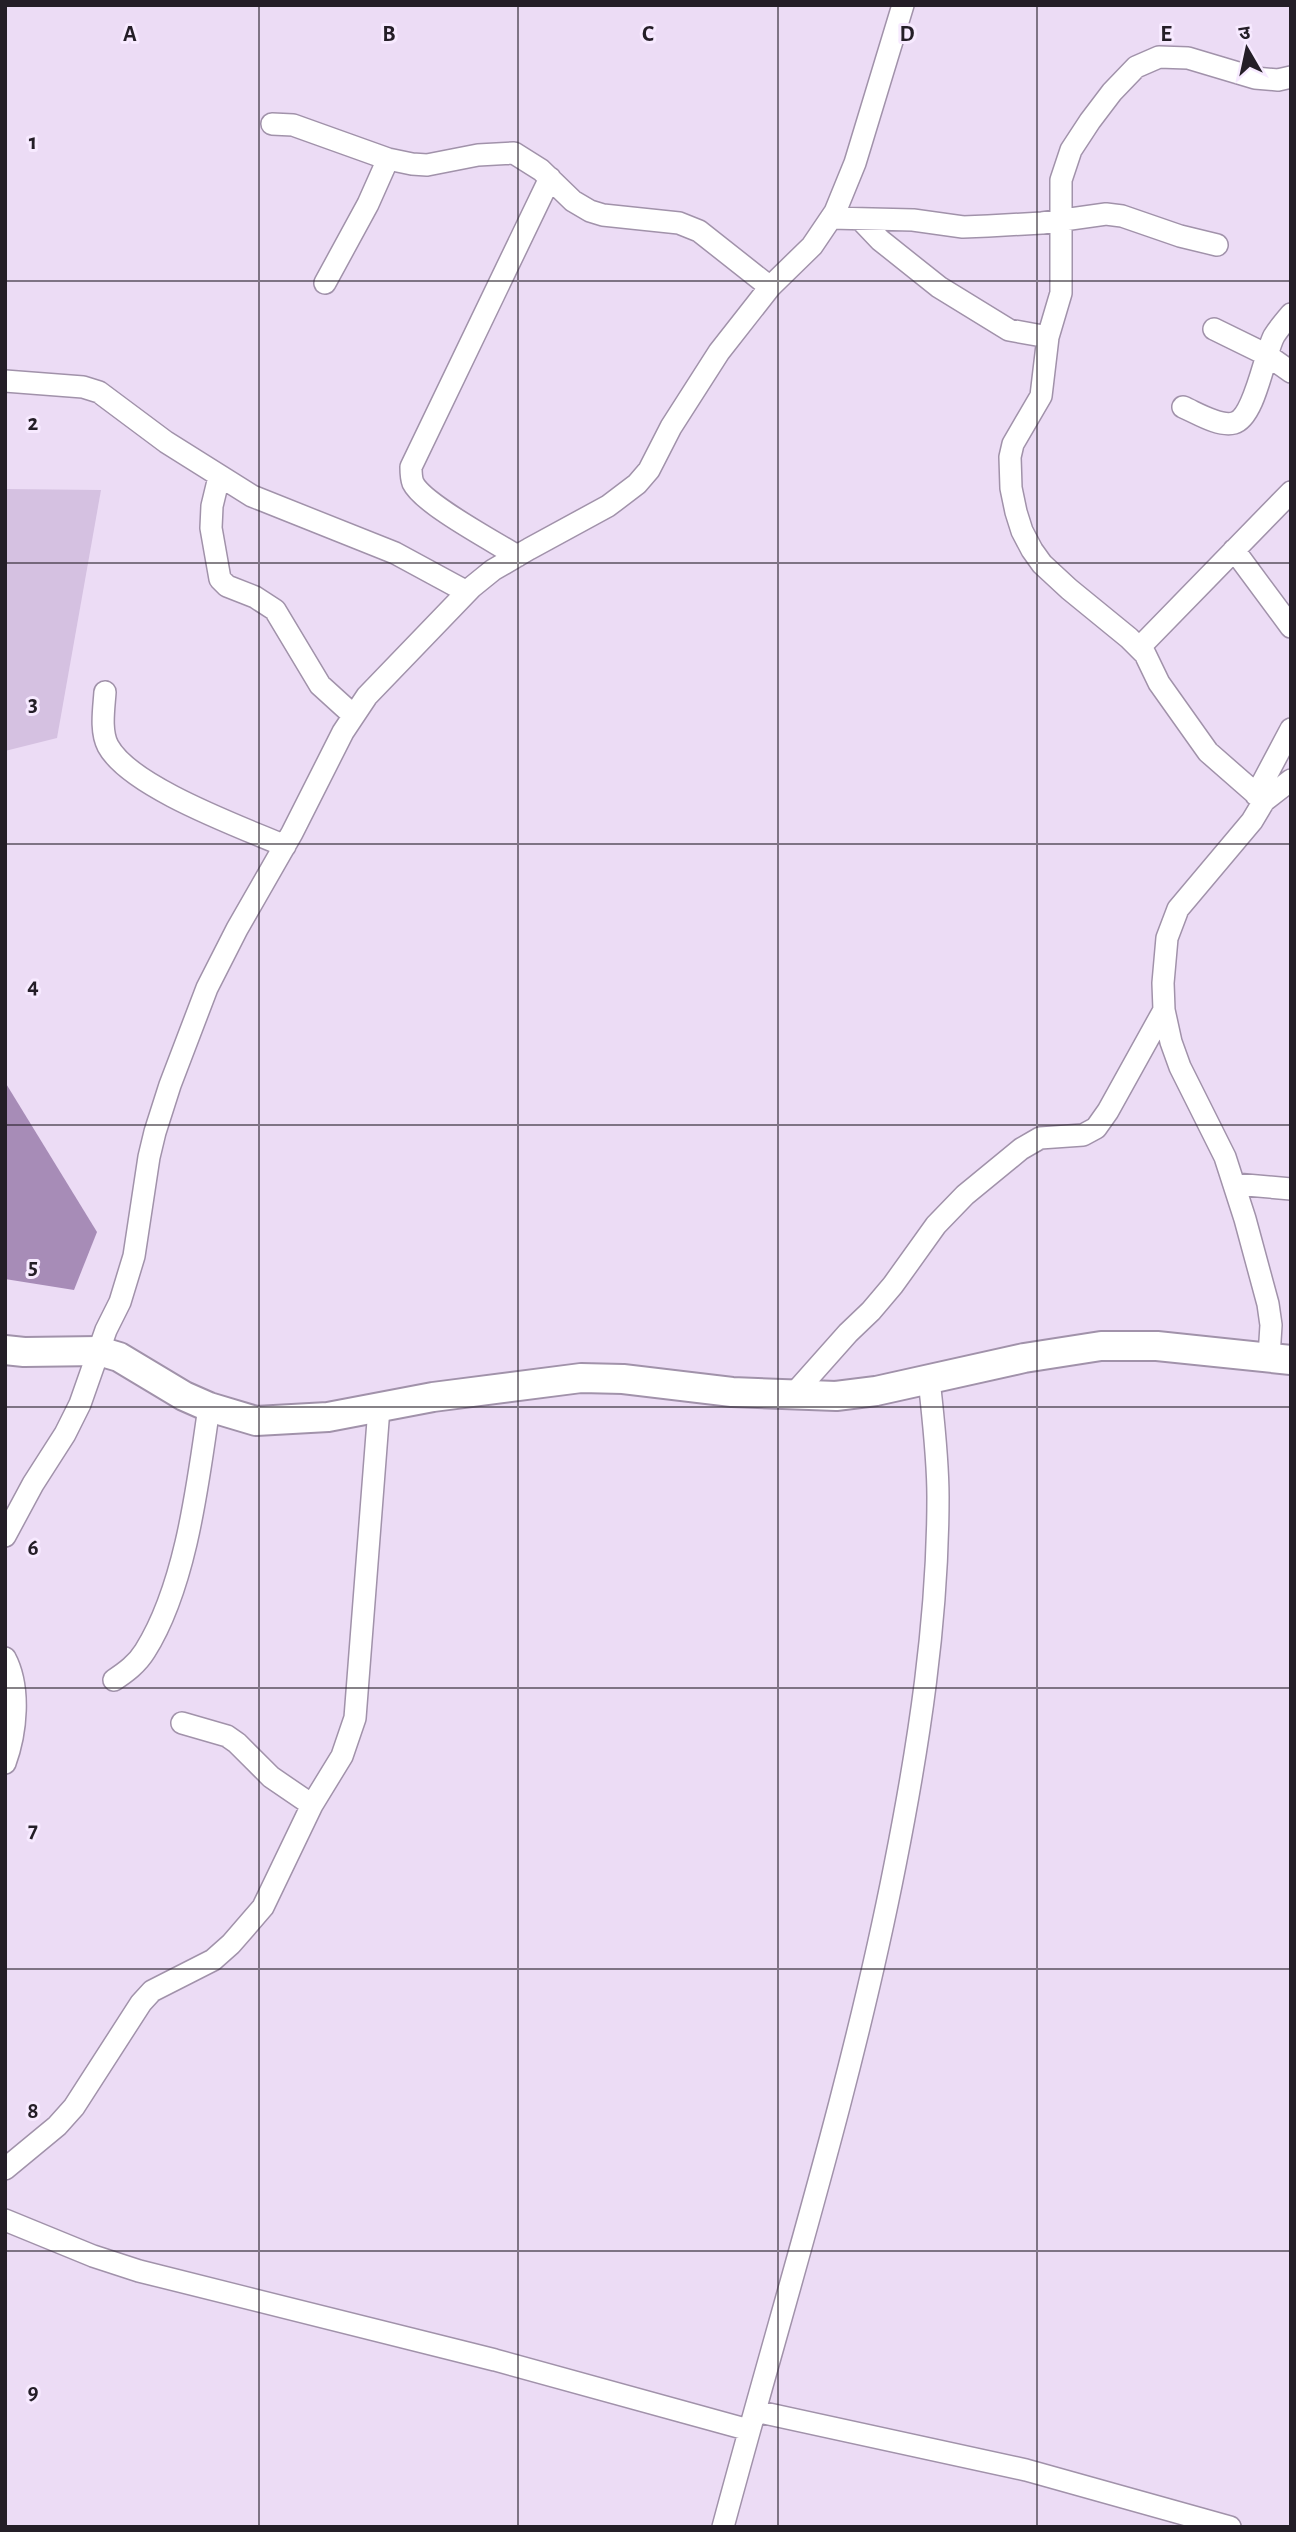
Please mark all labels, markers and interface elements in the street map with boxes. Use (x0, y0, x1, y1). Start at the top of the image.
north arrow (1212, 14, 1282, 84)
text: A (123, 23, 137, 46)
text: B (382, 23, 396, 46)
text: C (642, 23, 654, 46)
text: D (899, 23, 915, 46)
text: E (1160, 23, 1172, 46)
text: उ (1238, 23, 1252, 44)
text: 1 (29, 131, 37, 154)
text: 2 (28, 412, 39, 435)
text: 3 (28, 693, 38, 716)
text: 4 (27, 975, 39, 998)
text: 5 (28, 1256, 38, 1279)
text: 6 (27, 1537, 39, 1560)
text: 7 (28, 1819, 38, 1842)
text: 8 (27, 2100, 39, 2123)
text: 9 (27, 2381, 39, 2404)

